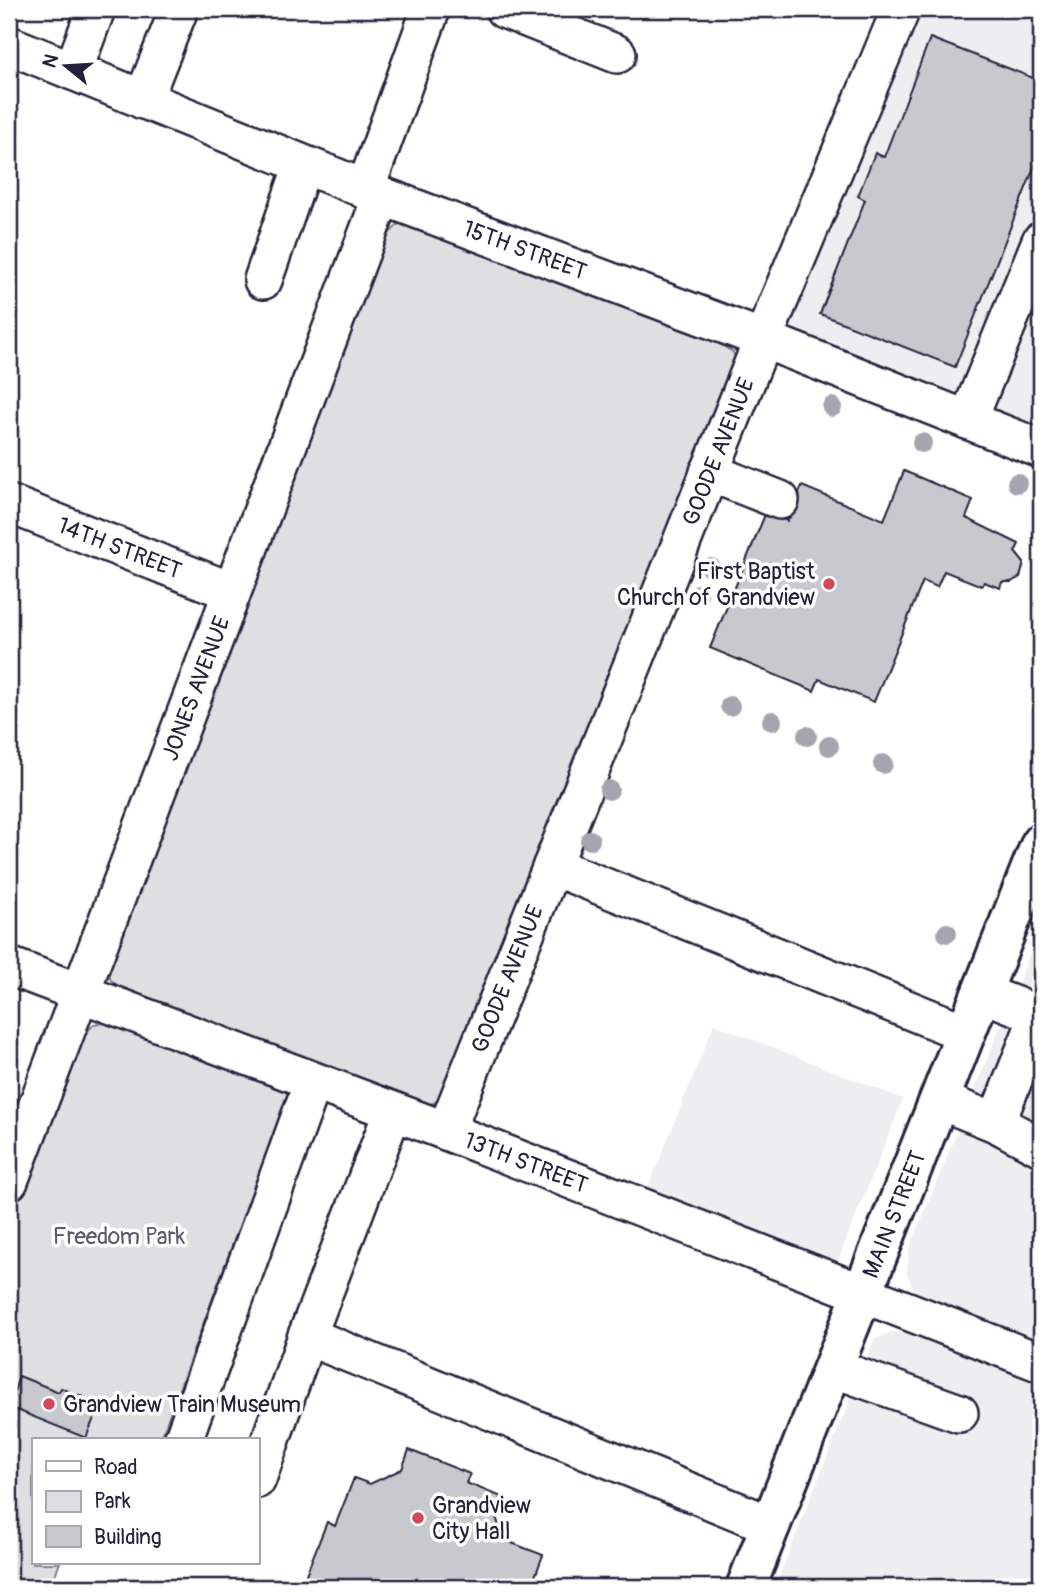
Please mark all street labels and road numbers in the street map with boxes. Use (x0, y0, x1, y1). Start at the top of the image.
street label: 15TH STREET (459, 213, 591, 286)
street label: GOODE AVENUE (675, 373, 761, 530)
street label: 14TH STREET (54, 510, 186, 585)
street label: JONES AVENUE (155, 612, 236, 765)
street label: GOODE AVENUE (464, 901, 550, 1057)
street label: 13TH STREET (460, 1125, 592, 1199)
street label: MAIN STREET (855, 1146, 932, 1282)

